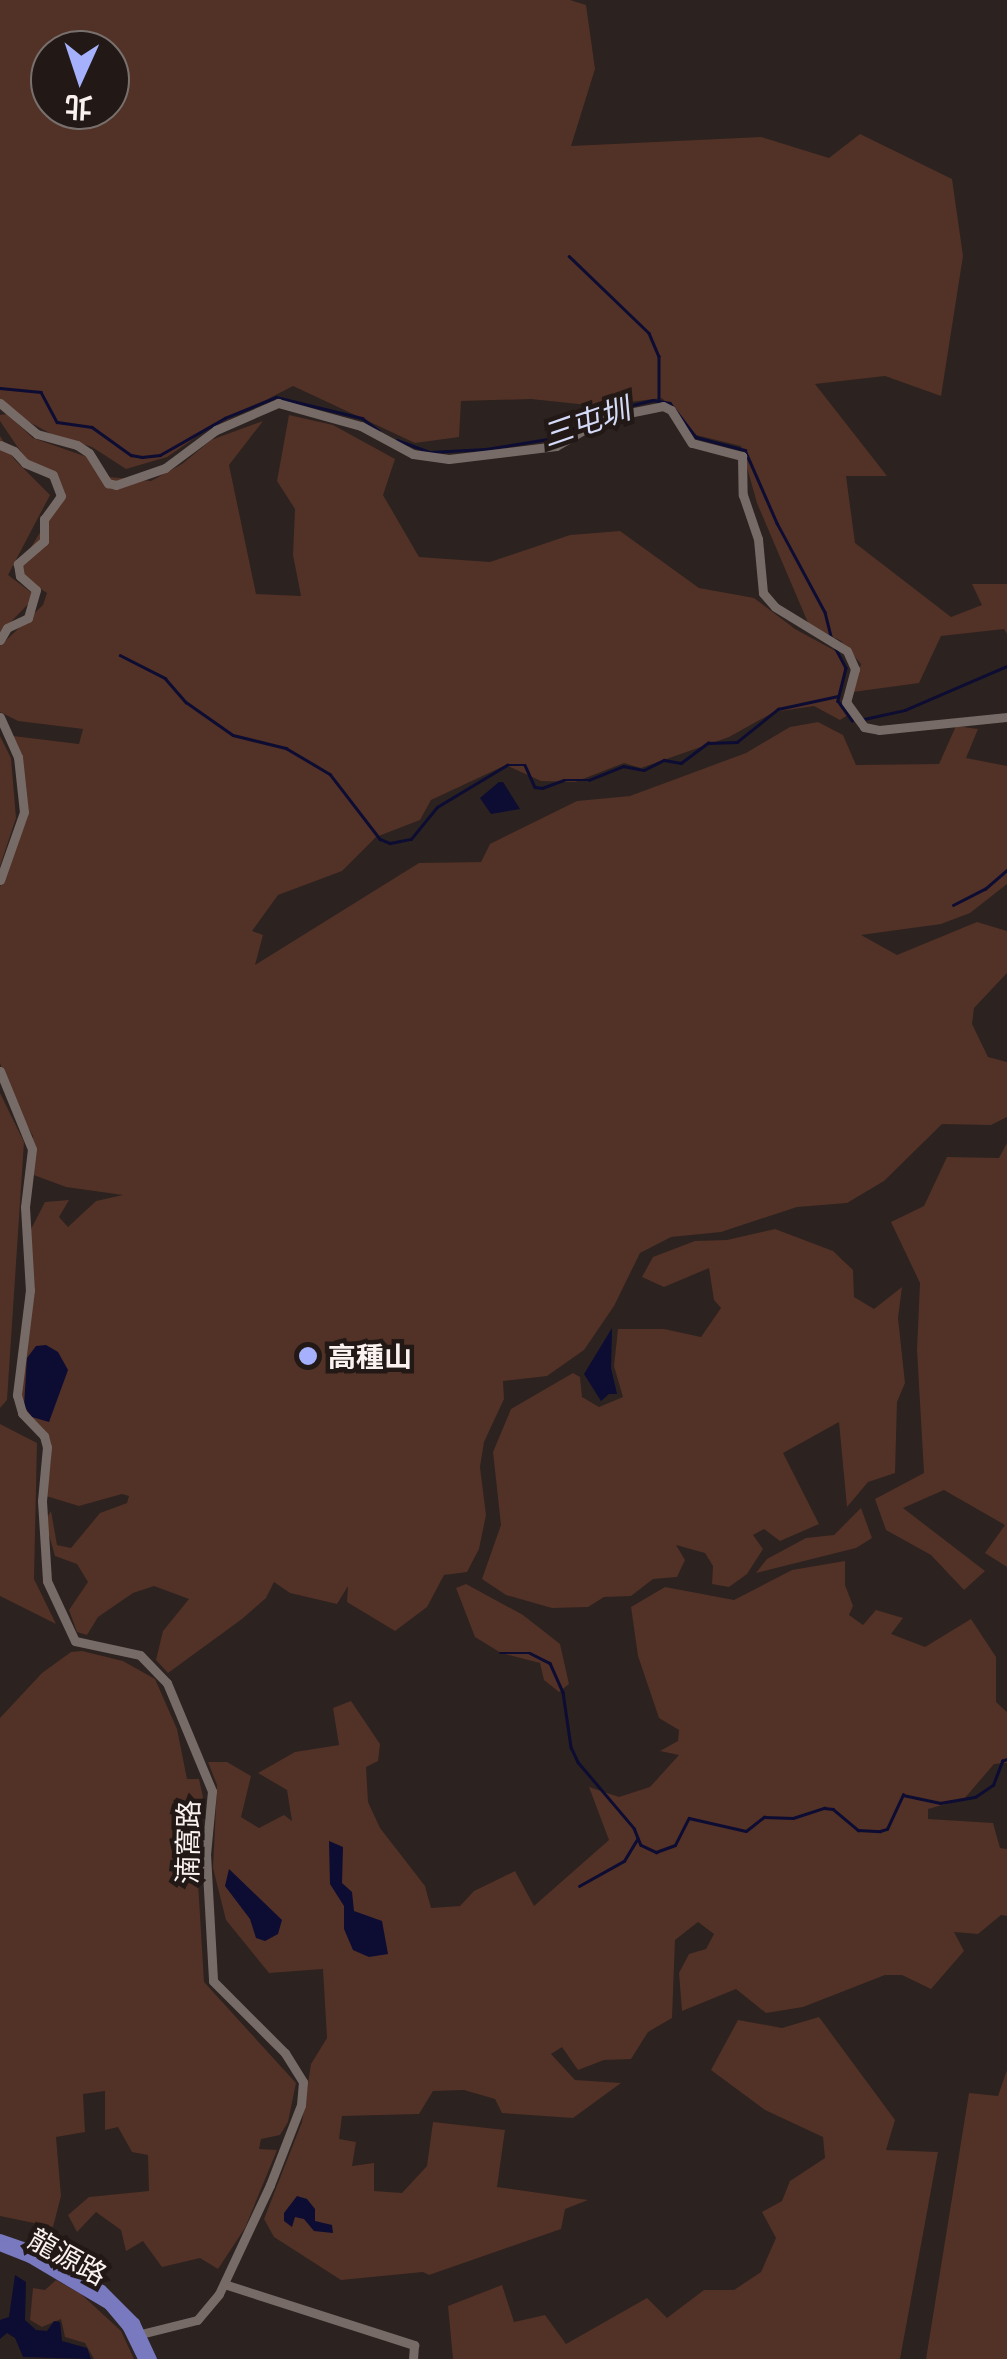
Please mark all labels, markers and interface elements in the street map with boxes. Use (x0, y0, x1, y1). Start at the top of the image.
north arrow (30, 30, 130, 130)
text: 北 (64, 88, 94, 128)
water label: 三屯圳 (538, 390, 634, 454)
place label: 高種山 (328, 1339, 412, 1373)
marker: 高種山 (297, 1345, 319, 1367)
street label: 湳窩路 (169, 1800, 205, 1884)
street label: 龍源路 (23, 2221, 113, 2291)

